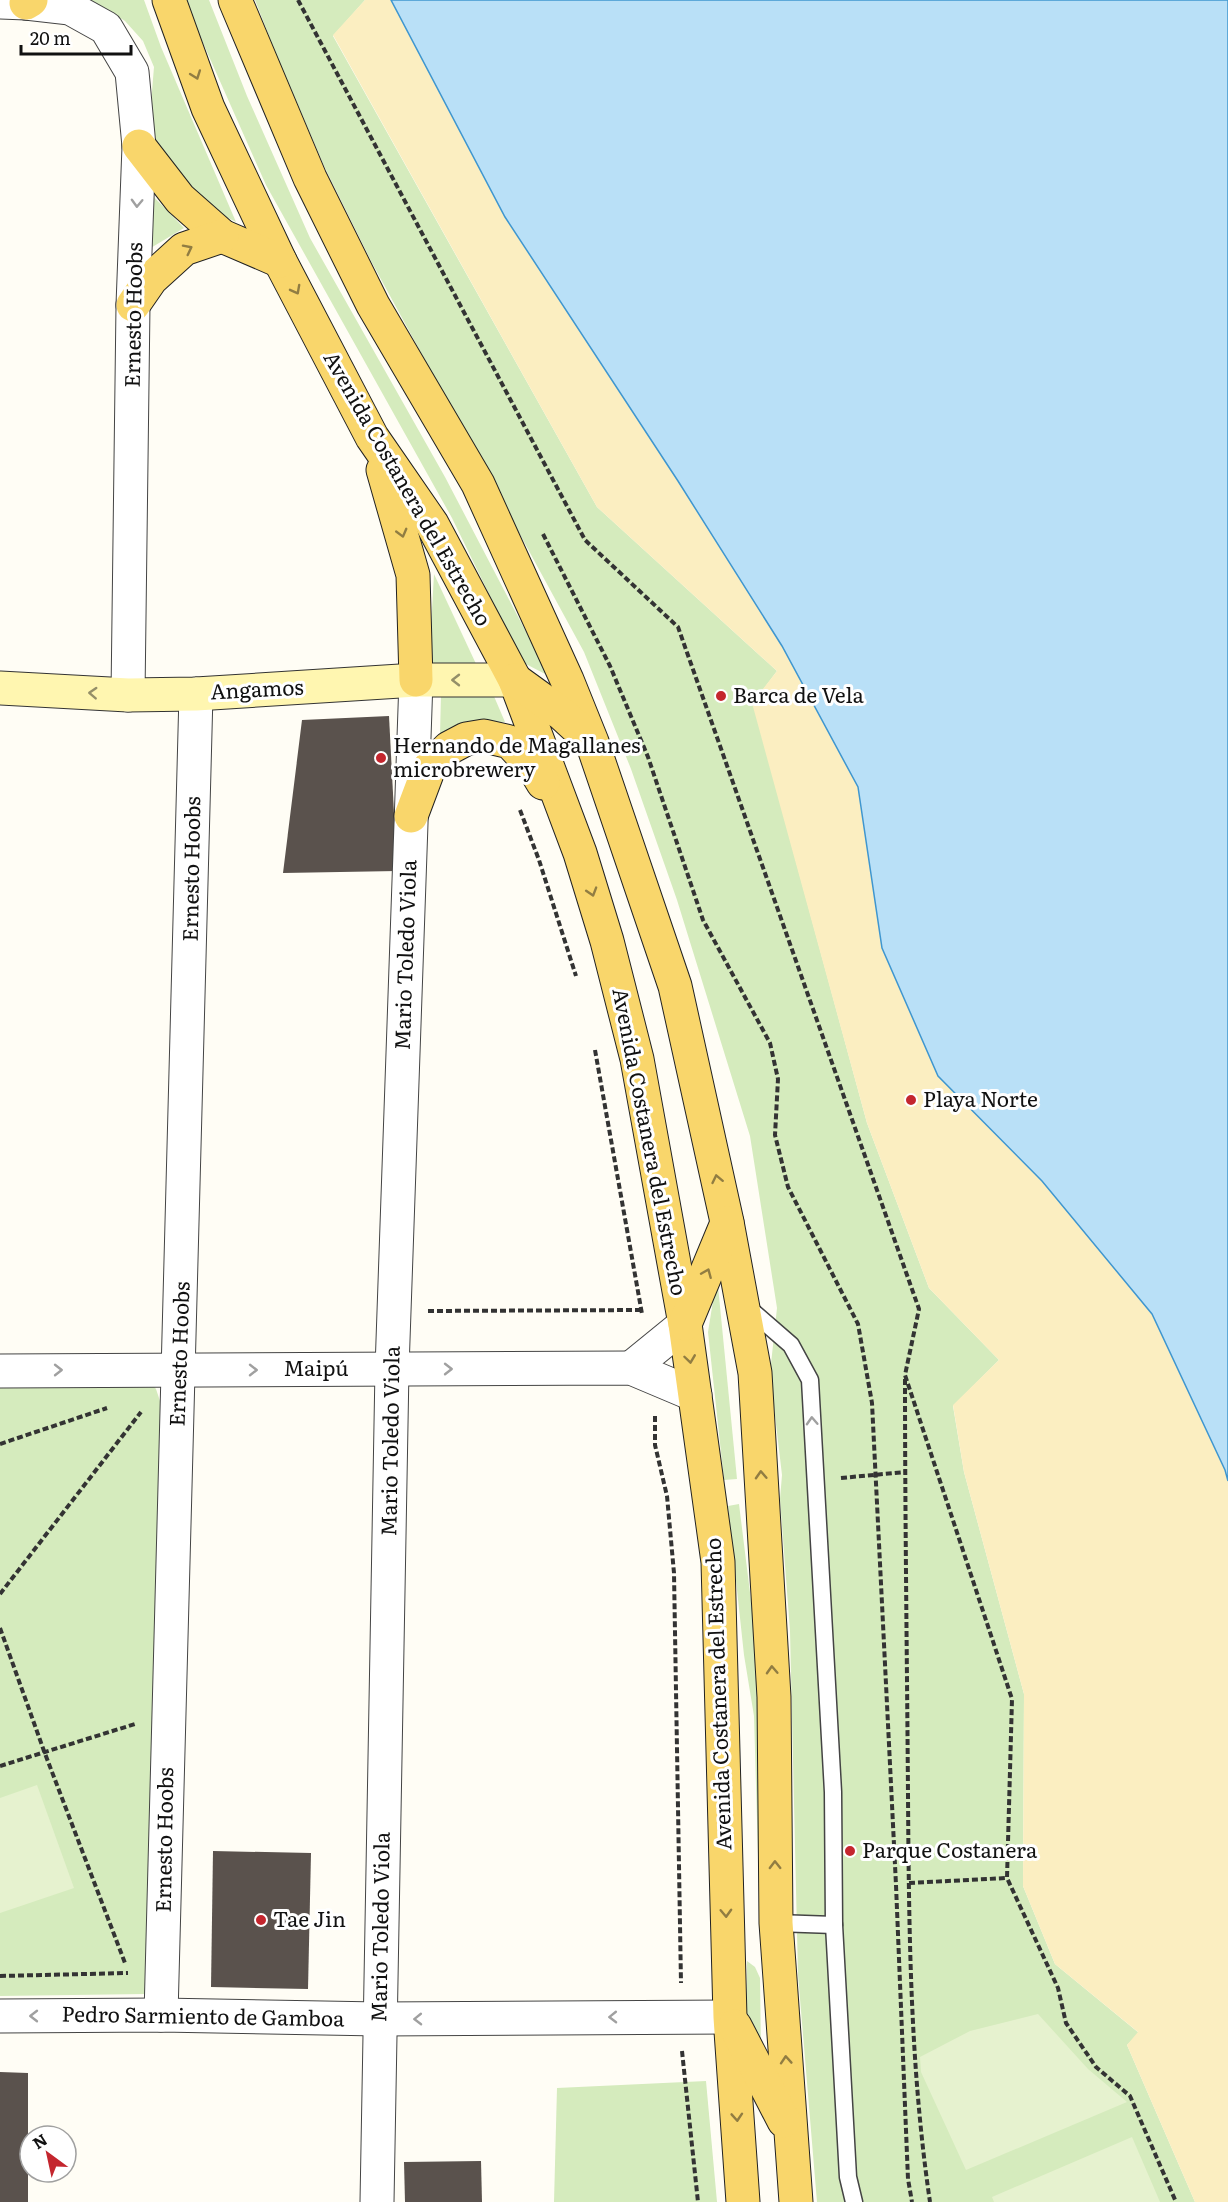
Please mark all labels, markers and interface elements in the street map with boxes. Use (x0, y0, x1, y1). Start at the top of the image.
scale bar (21, 18, 130, 56)
text: 20 m (30, 24, 71, 51)
one-way arrow (188, 69, 201, 80)
one-way arrow (130, 198, 143, 207)
street label: Ernesto Hoobs (115, 242, 148, 388)
one-way arrow (181, 245, 192, 257)
one-way arrow (288, 283, 300, 294)
street label: Avenida Costanera del Estrecho (318, 345, 501, 631)
one-way arrow (395, 527, 407, 538)
street label: Angamos (209, 670, 304, 705)
one-way arrow (452, 674, 461, 686)
place label: Barca de Vela (733, 678, 864, 709)
one-way arrow (89, 686, 98, 699)
marker: Barca de Vela (714, 689, 728, 703)
place label: Hernando de Magallanes microbrewery (393, 728, 641, 783)
marker: Hernando de Magallanes microbrewery (374, 751, 388, 765)
street label: Ernesto Hoobs (173, 796, 206, 942)
street label: Mario Toledo Viola (385, 858, 422, 1051)
one-way arrow (585, 886, 597, 897)
street label: Avenida Costanera del Estrecho (606, 985, 697, 1298)
place label: Playa Norte (923, 1082, 1038, 1113)
marker: Playa Norte (904, 1093, 918, 1107)
one-way arrow (712, 1174, 725, 1184)
one-way arrow (700, 1269, 712, 1280)
street label: Ernesto Hoobs (159, 1281, 196, 1427)
street label: Mario Toledo Viola (371, 1345, 406, 1537)
street label: Maipú (283, 1351, 349, 1382)
one-way arrow (684, 1355, 696, 1364)
one-way arrow (249, 1363, 258, 1376)
one-way arrow (444, 1363, 453, 1375)
one-way arrow (54, 1364, 63, 1376)
one-way arrow (806, 1416, 819, 1425)
one-way arrow (755, 1470, 768, 1479)
street label: Avenida Costanera del Estrecho (696, 1537, 737, 1851)
one-way arrow (766, 1665, 779, 1674)
street label: Ernesto Hoobs (146, 1767, 179, 1913)
street label: Mario Toledo Viola (361, 1831, 396, 2023)
place label: Parque Costanera (862, 1833, 1038, 1864)
marker: Parque Costanera (843, 1844, 857, 1858)
one-way arrow (769, 1860, 781, 1869)
place label: Tae Jin (273, 1902, 346, 1933)
one-way arrow (720, 1909, 732, 1918)
marker: Tae Jin (254, 1913, 268, 1927)
street label: Pedro Sarmiento de Gamboa (61, 1997, 345, 2032)
one-way arrow (30, 2010, 39, 2022)
one-way arrow (609, 2011, 618, 2023)
one-way arrow (414, 2013, 423, 2025)
one-way arrow (780, 2055, 793, 2064)
one-way arrow (730, 2112, 743, 2121)
north arrow (18, 2124, 78, 2184)
text: N (27, 2127, 51, 2154)

